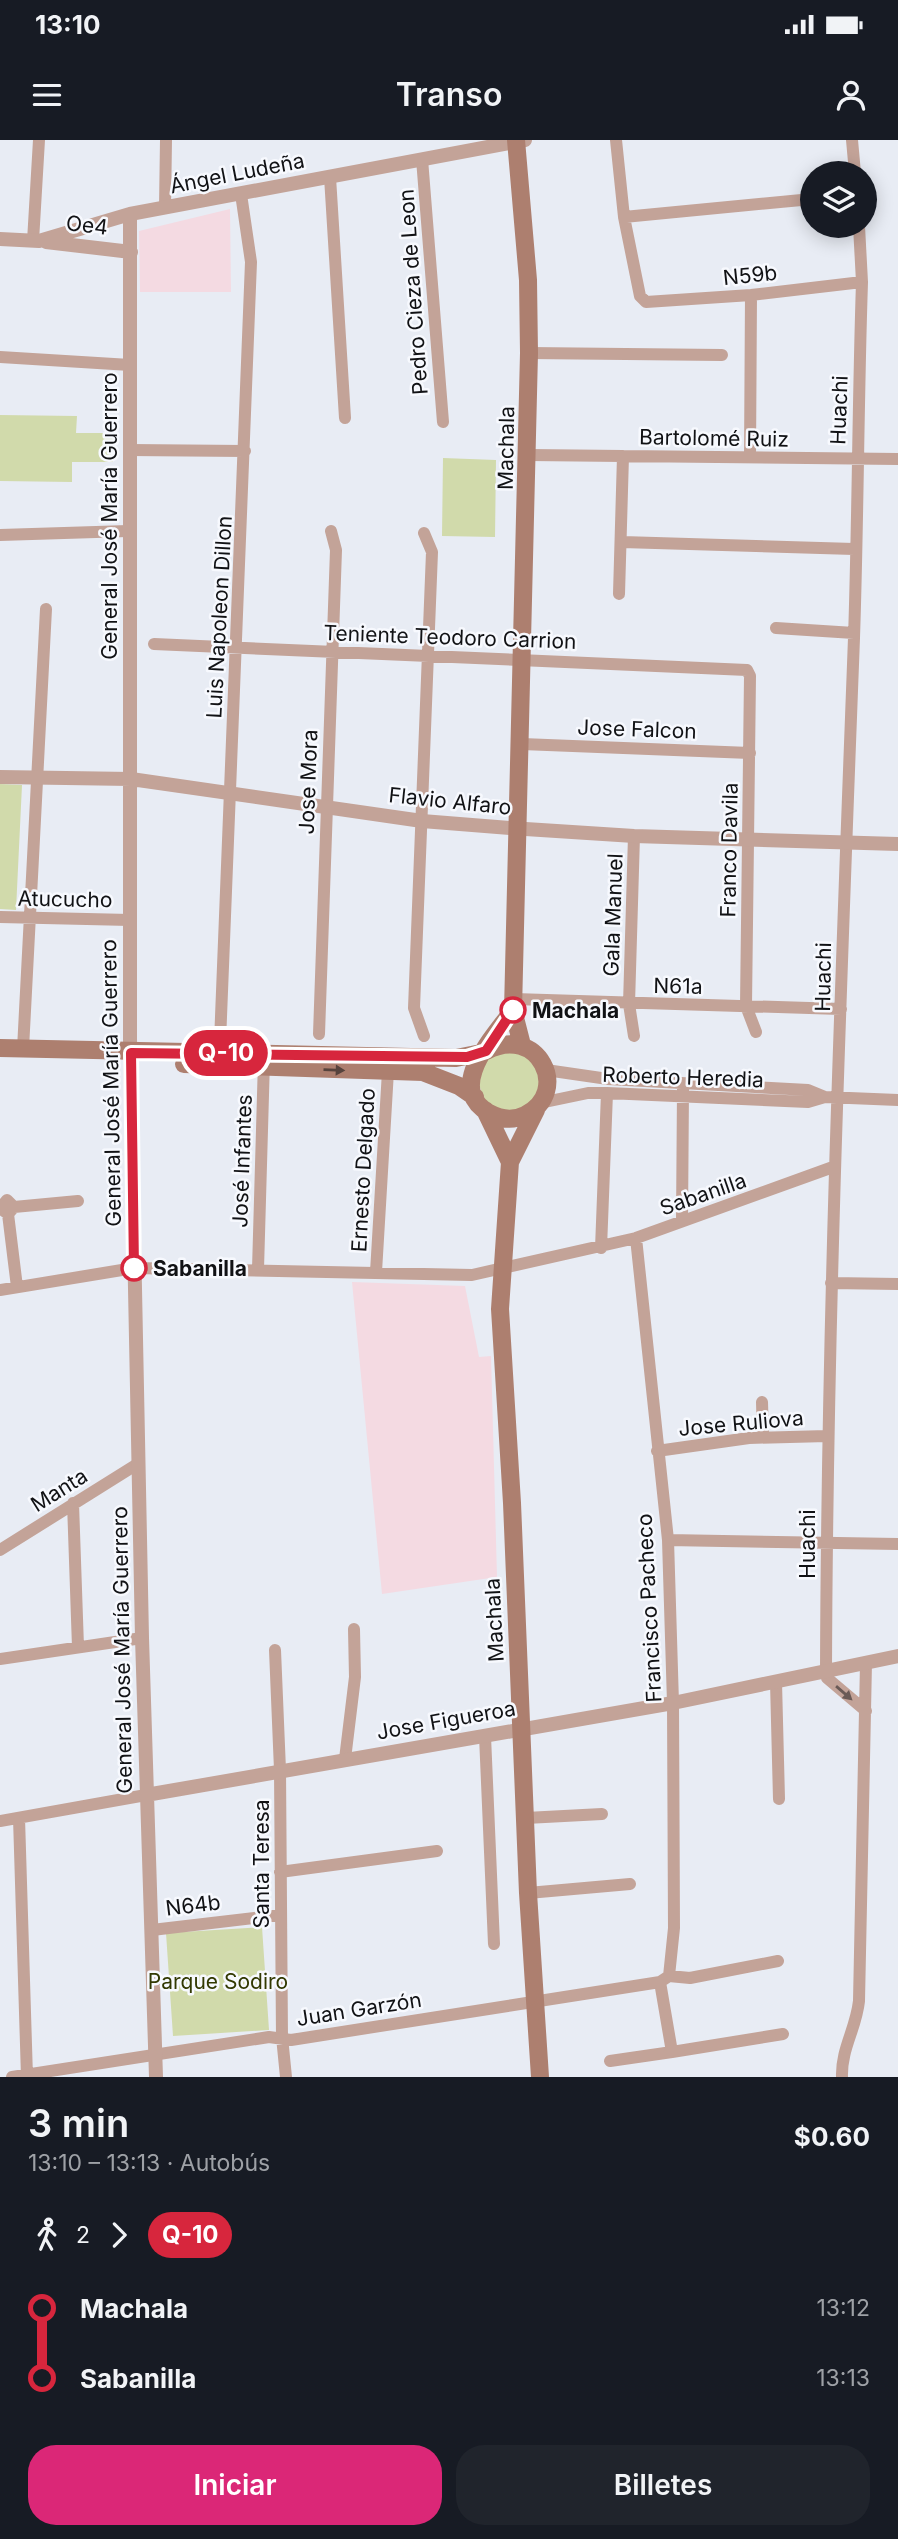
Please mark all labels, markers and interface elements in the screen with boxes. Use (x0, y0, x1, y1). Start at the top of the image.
text: 13:10 (35, 9, 100, 40)
text: Transo (396, 75, 502, 114)
icon: menu (28, 76, 66, 114)
icon: person (832, 76, 870, 114)
street label: Ángel Ludeña (167, 147, 306, 198)
map controls (800, 161, 877, 238)
button: layers (800, 161, 877, 238)
street label: Pedro Cieza de Leon (393, 188, 433, 396)
street label: Oe4 (65, 210, 109, 240)
street label: N59b (722, 260, 778, 290)
street label: General José María Guerrero (97, 372, 122, 660)
street label: Huachi (825, 375, 853, 445)
street label: Machala (493, 406, 519, 490)
street label: Bartolomé Ruiz (639, 424, 789, 452)
street label: Luis Napoleon Dillon (201, 515, 237, 719)
street label: Teniente Teodoro Carrion (323, 620, 577, 654)
street label: Jose Falcon (577, 714, 697, 744)
street label: Jose Mora (294, 729, 322, 835)
street label: Flavio Alfaro (387, 782, 513, 820)
street label: Franco Davila (715, 782, 743, 918)
street label: Gala Manuel (598, 853, 628, 977)
street label: Atucucho (17, 886, 113, 912)
street label: General José María Guerrero (96, 939, 126, 1227)
street label: Huachi (810, 942, 836, 1012)
street label: N61a (653, 973, 703, 999)
marker: Machala (500, 997, 526, 1023)
place label: Machala (532, 998, 619, 1023)
line badge: Q-10 (177, 1030, 275, 1076)
text: Q-10 (198, 1038, 254, 1067)
street label: Roberto Heredia (602, 1062, 764, 1092)
one-way arrow (323, 1064, 345, 1075)
street label: Ernesto Delgado (346, 1087, 380, 1253)
street label: José Infantes (227, 1094, 257, 1228)
street label: Sabanilla (657, 1168, 749, 1220)
marker: Sabanilla (121, 1255, 147, 1281)
place label: Sabanilla (153, 1256, 247, 1281)
street label: Jose Ruliova (677, 1405, 805, 1441)
street label: Manta (26, 1463, 92, 1517)
street label: General José María Guerrero (107, 1506, 137, 1794)
street label: Huachi (795, 1509, 820, 1579)
street label: Francisco Pacheco (632, 1513, 666, 1703)
street label: Machala (479, 1577, 509, 1663)
one-way arrow (835, 1685, 853, 1701)
street label: Jose Figueroa (374, 1695, 518, 1745)
street label: Santa Teresa (249, 1799, 274, 1929)
street label: N64b (164, 1889, 222, 1921)
park label: Parque Sodiro (148, 1969, 288, 1994)
street label: Juan Garzón (295, 1987, 423, 2031)
text: 3 min (28, 2100, 129, 2146)
text: $0.60 (794, 2121, 870, 2152)
text: 13:10 – 13:13 · Autobús (28, 2149, 270, 2177)
icon: walk (28, 2216, 66, 2254)
icon: forward (100, 2216, 138, 2254)
text: Q-10 (162, 2220, 218, 2249)
text: 2 (76, 2221, 90, 2249)
text: Machala (80, 2293, 188, 2324)
text: 13:12 (816, 2294, 870, 2322)
text: Sabanilla (80, 2363, 196, 2394)
text: 13:13 (816, 2364, 870, 2392)
button: Iniciar (28, 2445, 442, 2525)
button: Billetes (456, 2445, 870, 2525)

